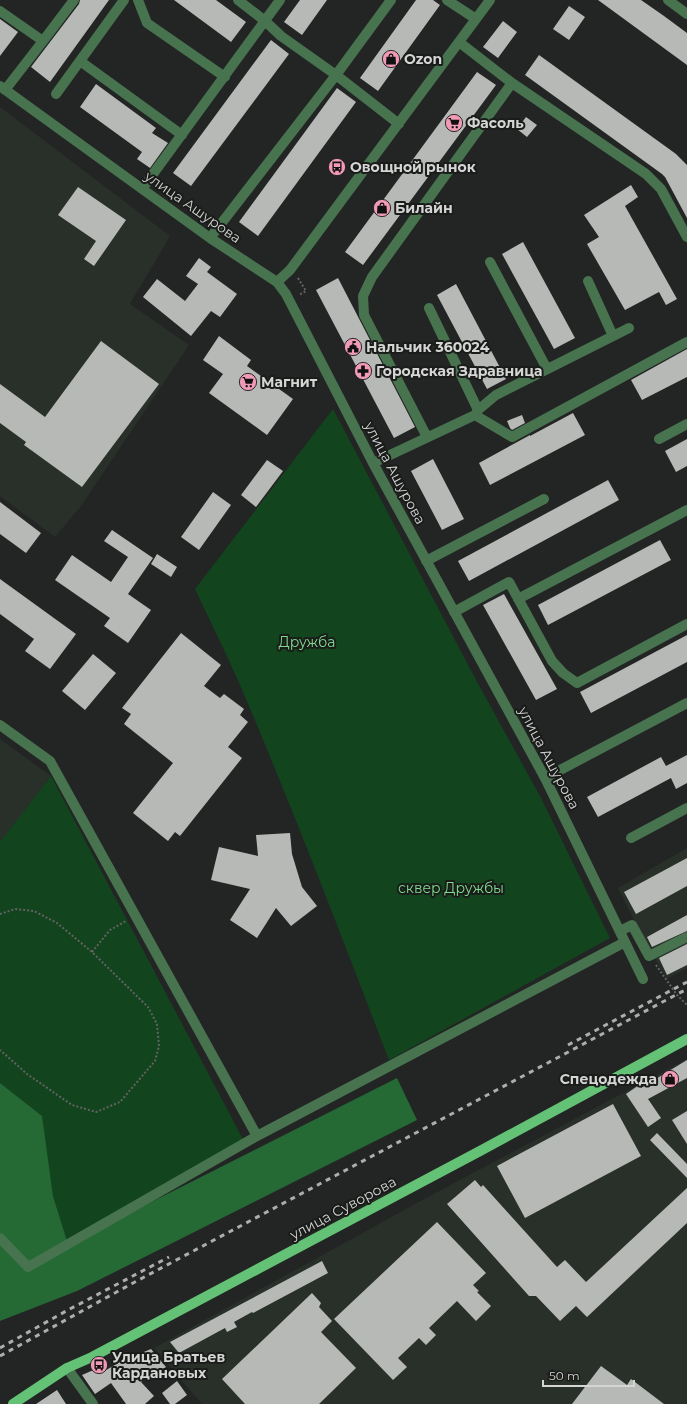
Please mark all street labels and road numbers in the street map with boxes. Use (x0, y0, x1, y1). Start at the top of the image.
street label: улица Ашурова (140, 166, 245, 247)
street label: улица Ашурова (360, 418, 430, 527)
street label: улица Ашурова (514, 703, 584, 812)
street label: улица Суворова (286, 1172, 399, 1244)

